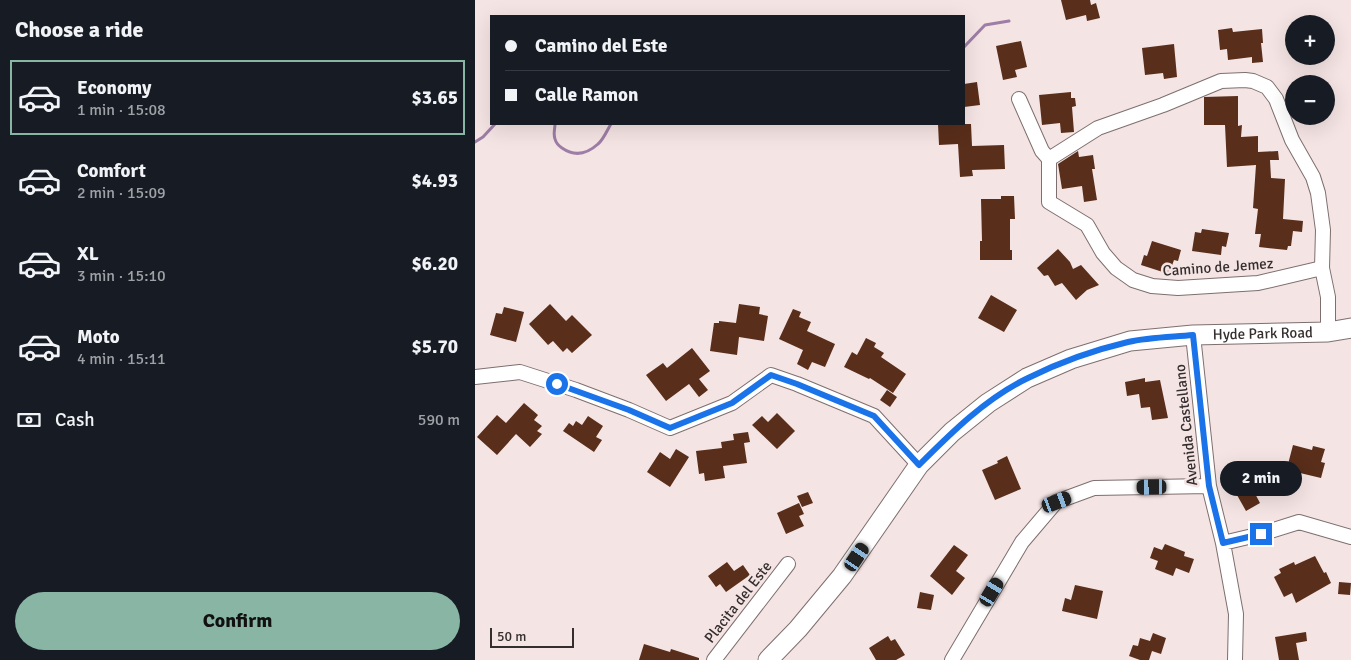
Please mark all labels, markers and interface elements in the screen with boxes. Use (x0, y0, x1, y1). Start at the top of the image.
map controls (1285, 15, 1335, 125)
button: + (1285, 15, 1335, 65)
text: Choose a ride (15, 16, 143, 43)
text: Camino del Este (535, 34, 667, 58)
icon: car (17, 75, 62, 120)
button: − (1285, 75, 1335, 125)
text: Economy (77, 76, 151, 100)
text: Calle Ramon (535, 83, 638, 107)
text: $3.65 (412, 86, 458, 110)
text: 1 min · 15:08 (77, 100, 166, 120)
icon: car (17, 158, 62, 203)
text: Comfort (77, 159, 146, 183)
text: $4.93 (412, 169, 458, 193)
text: 2 min · 15:09 (77, 183, 166, 203)
icon: car (17, 241, 62, 286)
text: XL (77, 242, 99, 266)
text: $6.20 (412, 252, 458, 276)
street label: Camino de Jemez (1162, 254, 1274, 280)
text: 3 min · 15:10 (77, 266, 166, 286)
street label: Hyde Park Road (1213, 323, 1313, 344)
icon: car (17, 324, 62, 369)
text: Moto (77, 325, 120, 349)
text: $5.70 (412, 335, 458, 359)
text: 4 min · 15:11 (77, 349, 166, 369)
street label: Avenida Castellano (1171, 363, 1201, 487)
route start (546, 373, 568, 395)
icon: cash (15, 406, 43, 434)
text: Cash (55, 408, 95, 432)
text: 590 m (418, 410, 460, 430)
callout: 2 min (1220, 462, 1302, 496)
text: 2 min (1242, 468, 1280, 488)
car (1136, 479, 1167, 495)
car (1040, 490, 1073, 514)
route end (1250, 523, 1272, 545)
car (842, 540, 871, 574)
street label: Placita del Este (701, 558, 775, 646)
car (977, 575, 1006, 609)
button: Confirm (15, 592, 460, 650)
scale bar (490, 625, 574, 648)
text: 50 m (497, 628, 526, 645)

